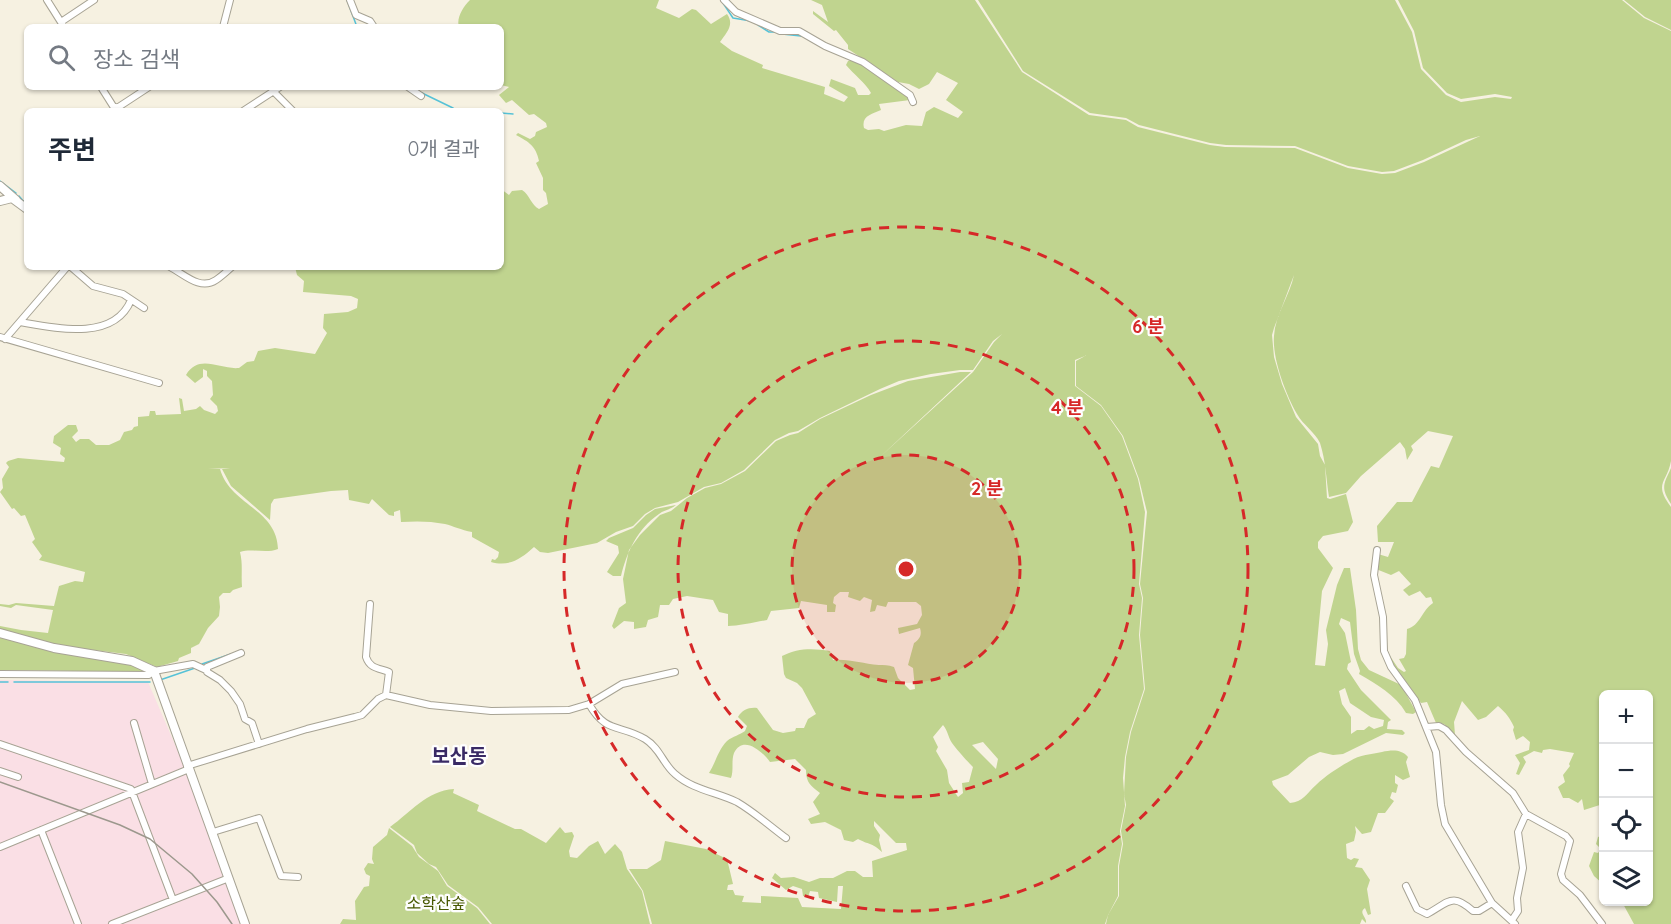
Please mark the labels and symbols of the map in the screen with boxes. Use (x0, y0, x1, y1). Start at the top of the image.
text: 6 분 (1132, 315, 1164, 338)
text: 4 분 (1051, 396, 1084, 419)
text: 2 분 (971, 477, 1003, 500)
centre of rings (896, 559, 916, 579)
district label: 보산동 (431, 743, 487, 768)
park label: 소학산숲 (407, 893, 465, 913)

